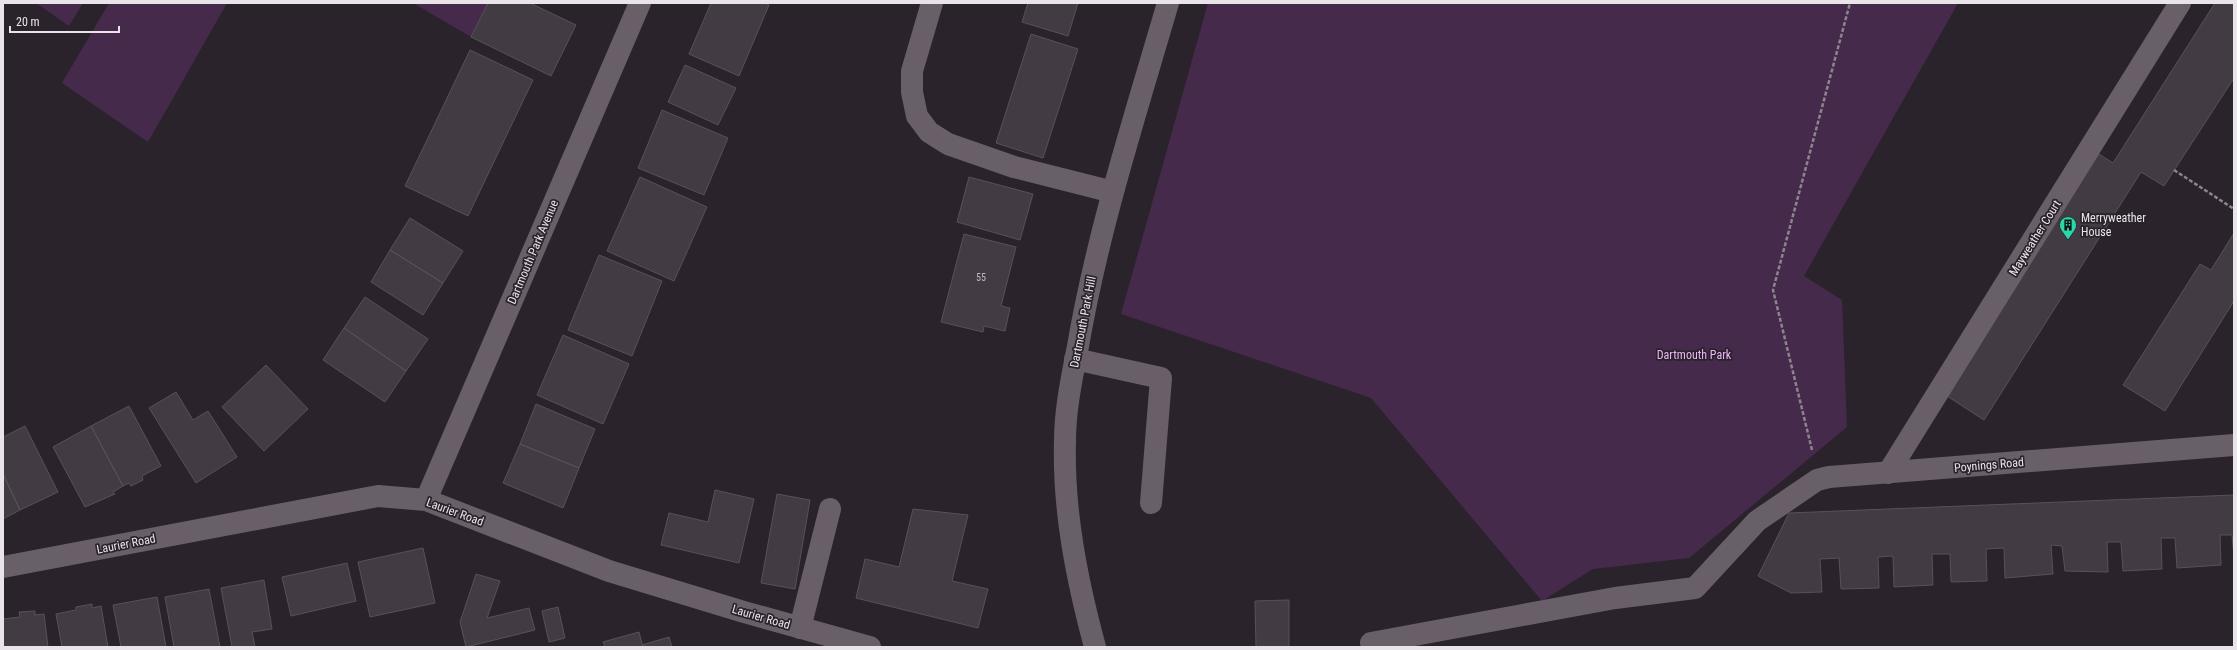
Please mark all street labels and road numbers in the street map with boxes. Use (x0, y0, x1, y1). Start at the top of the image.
street label: Dartmouth Park Avenue (505, 197, 561, 306)
street label: Mayweather Court (2006, 197, 2064, 278)
street label: Dartmouth Park Hill (1067, 275, 1099, 369)
street label: Poynings Road (1953, 455, 2025, 475)
street label: Laurier Road (425, 495, 486, 529)
street label: Laurier Road (95, 531, 157, 557)
street label: Laurier Road (730, 602, 792, 632)

